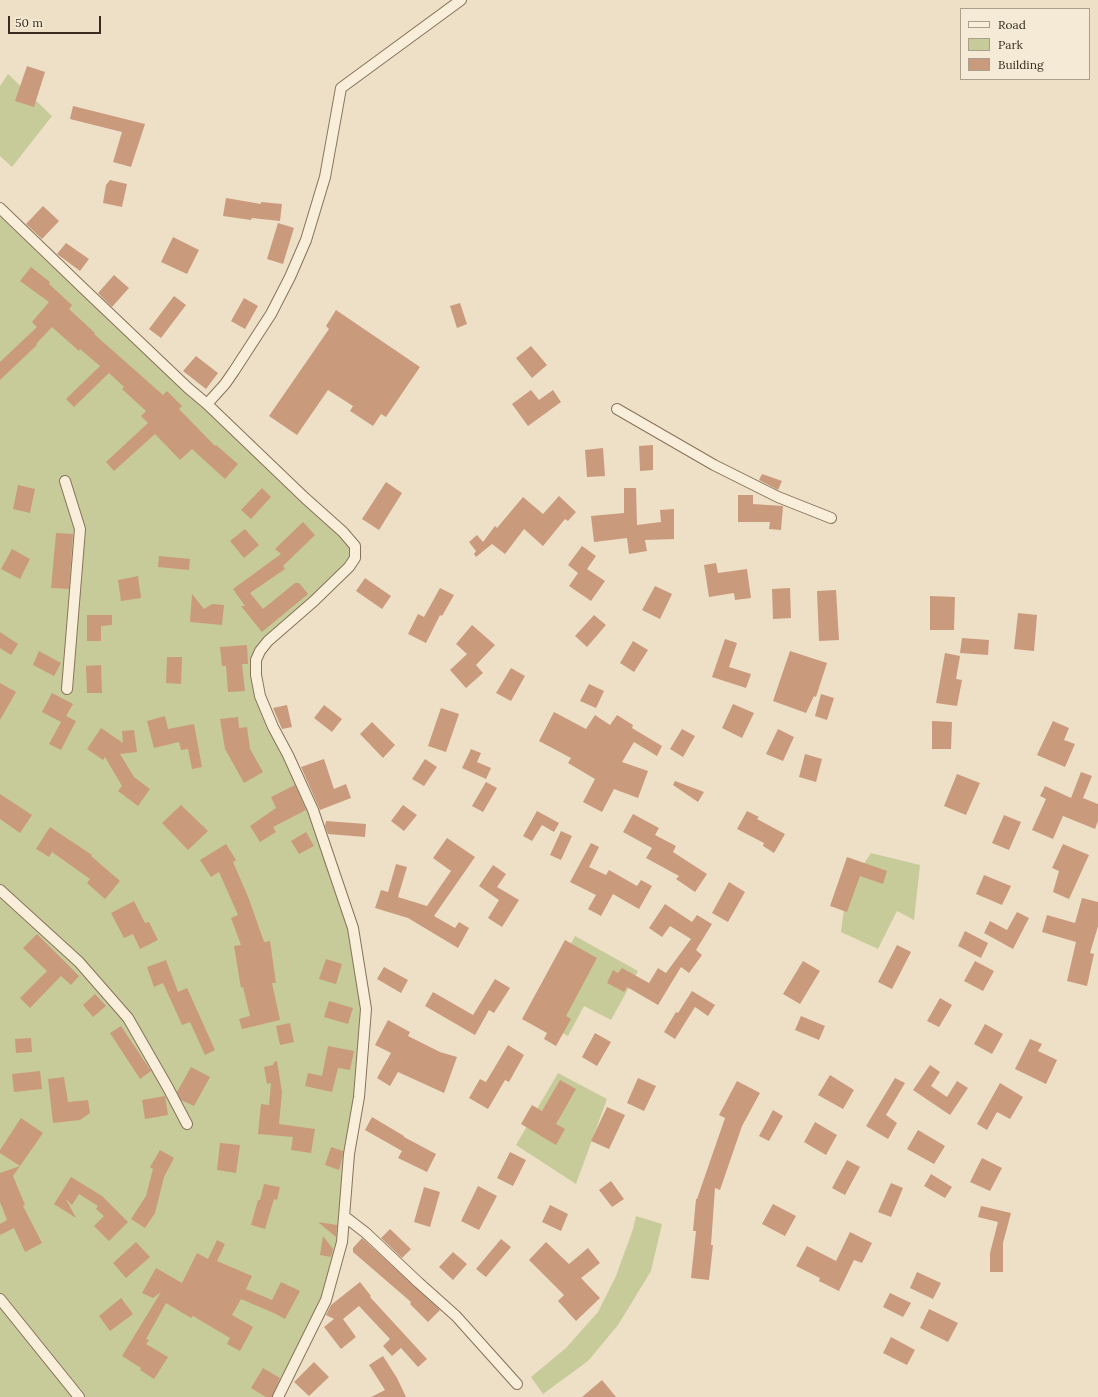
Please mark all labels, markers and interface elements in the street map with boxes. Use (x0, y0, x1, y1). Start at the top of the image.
scale bar (10, 8, 103, 34)
legend (960, 8, 1090, 80)
text: 50 m (15, 15, 43, 30)
text: Road (998, 17, 1026, 32)
text: Park (998, 37, 1023, 52)
text: Building (998, 57, 1044, 72)

